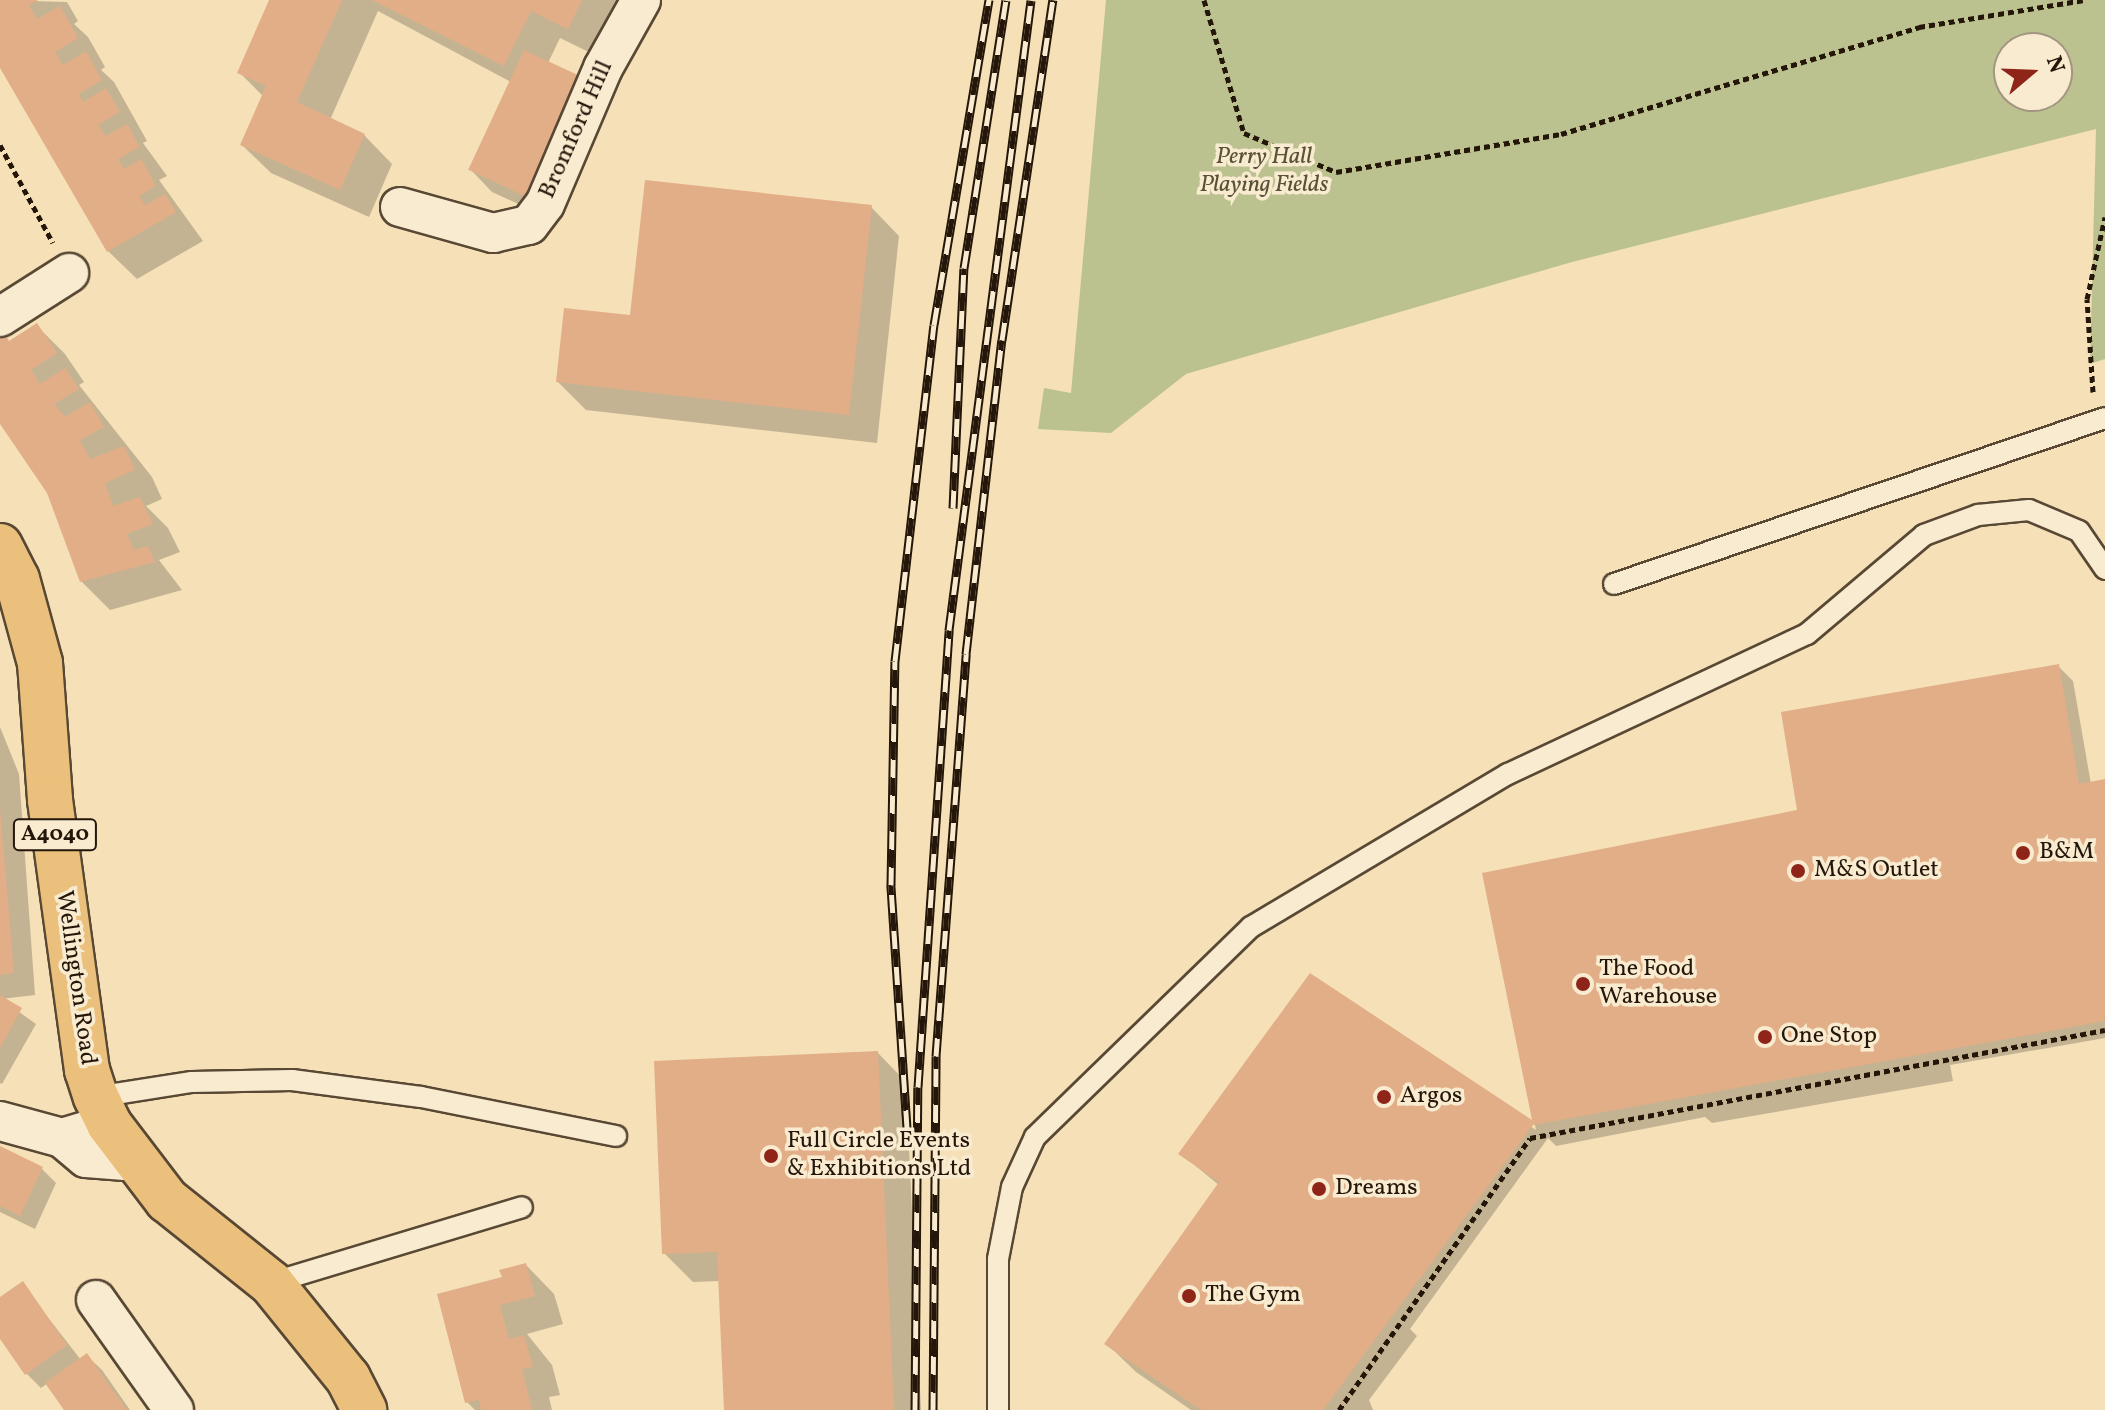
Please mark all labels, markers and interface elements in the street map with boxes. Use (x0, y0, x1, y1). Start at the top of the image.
north arrow (1993, 32, 2073, 112)
text: N (2037, 52, 2072, 77)
street label: Bromford Hill (534, 57, 620, 203)
park label: Perry Hall Playing Fields (1200, 144, 1328, 200)
road number: A4040 (11, 817, 99, 853)
place label: B&M (2039, 839, 2094, 867)
marker: B&M (2014, 844, 2032, 862)
place label: M&S Outlet (1814, 857, 1939, 885)
marker: M&S Outlet (1789, 862, 1807, 880)
street label: Wellington Road (48, 889, 102, 1067)
place label: The Food Warehouse (1599, 956, 1717, 1012)
marker: The Food Warehouse (1574, 975, 1592, 993)
place label: One Stop (1781, 1023, 1877, 1051)
marker: One Stop (1756, 1028, 1774, 1046)
place label: Argos (1400, 1083, 1462, 1111)
marker: Argos (1375, 1088, 1393, 1106)
place label: Full Circle Events & Exhibitions Ltd (787, 1128, 971, 1184)
marker: Full Circle Events & Exhibitions Ltd (762, 1147, 780, 1165)
place label: Dreams (1335, 1175, 1417, 1203)
marker: Dreams (1310, 1180, 1328, 1198)
place label: The Gym (1205, 1282, 1301, 1310)
marker: The Gym (1180, 1287, 1198, 1305)

